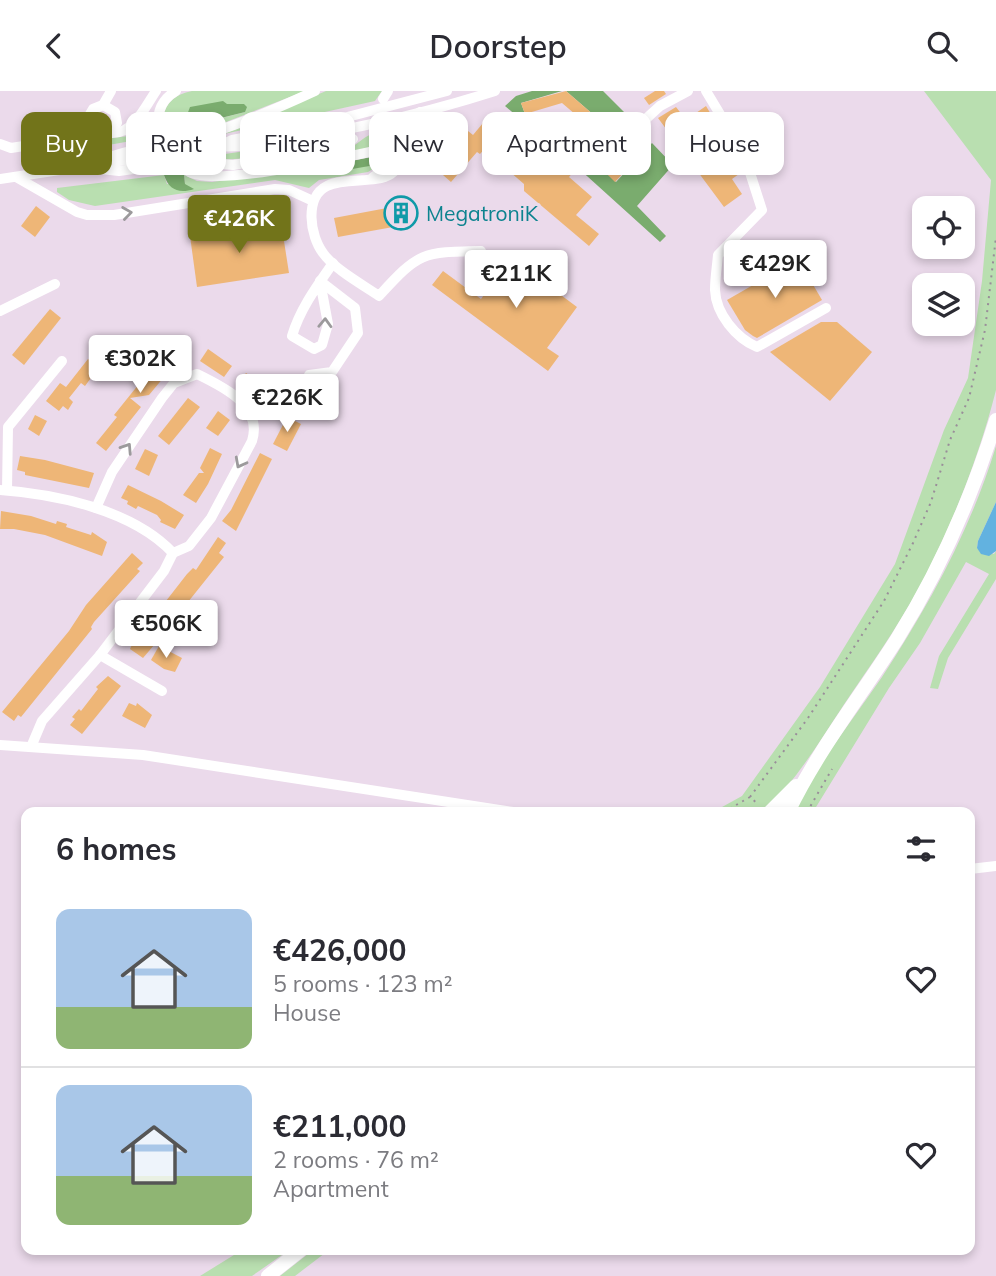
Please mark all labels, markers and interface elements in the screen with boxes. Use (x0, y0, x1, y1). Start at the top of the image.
text: Doorstep (429, 26, 567, 66)
icon: back (35, 27, 73, 65)
icon: search (923, 27, 961, 65)
chip: Buy (21, 112, 112, 175)
chip: Rent (126, 112, 226, 175)
chip: Filters (240, 112, 355, 175)
chip: New (369, 112, 468, 175)
chip: Apartment (482, 112, 651, 175)
chip: House (665, 112, 784, 175)
building icon: MegatroniK (382, 194, 420, 232)
pin: €426K (190, 195, 288, 255)
map controls (912, 196, 975, 336)
button: locate (912, 196, 975, 259)
place label: MegatroniK (426, 200, 539, 226)
text: €426K (204, 203, 274, 232)
one-way arrow (121, 206, 132, 221)
pin: €429K (726, 241, 824, 300)
text: €429K (740, 248, 810, 277)
pin: €211K (467, 251, 565, 310)
text: €211K (481, 258, 551, 287)
button: layers (912, 273, 975, 336)
one-way arrow (318, 317, 333, 328)
pin: €302K (91, 335, 189, 395)
text: €302K (105, 343, 175, 372)
pin: €226K (238, 375, 336, 434)
text: €226K (252, 382, 322, 411)
one-way arrow (118, 442, 131, 455)
one-way arrow (235, 456, 249, 468)
pin: €506K (117, 601, 215, 660)
text: €506K (131, 608, 201, 637)
text: 6 homes (56, 830, 177, 868)
icon: filters (902, 830, 940, 868)
text: €426,000 (273, 931, 406, 969)
icon: home (112, 937, 196, 1021)
icon: heart (902, 960, 940, 998)
text: 5 rooms · 123 m² (273, 969, 453, 998)
text: House (273, 998, 341, 1027)
text: €211,000 (273, 1107, 406, 1145)
icon: home (112, 1113, 196, 1197)
icon: heart (902, 1136, 940, 1174)
text: 2 rooms · 76 m² (273, 1145, 439, 1174)
text: Apartment (273, 1174, 389, 1203)

